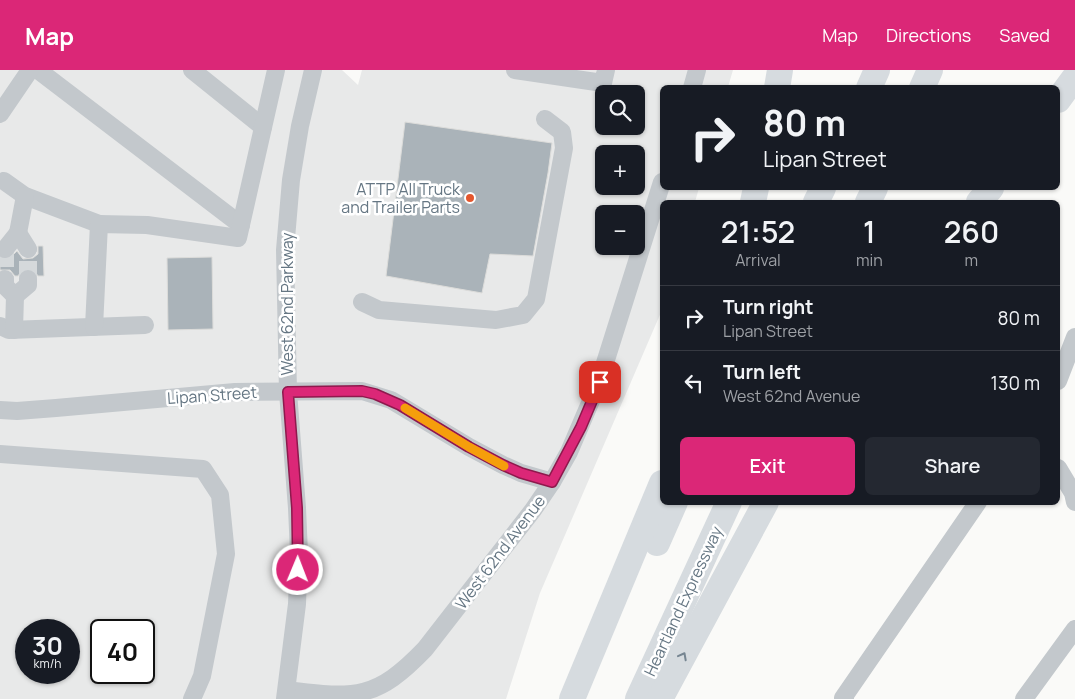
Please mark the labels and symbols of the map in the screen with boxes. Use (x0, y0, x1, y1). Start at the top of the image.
place label: ATTP All Truck and Trailer Parts (341, 178, 461, 218)
marker: ATTP All Truck and Trailer Parts (464, 192, 476, 204)
street label: West 62nd Parkway (276, 232, 298, 376)
pin (579, 361, 621, 403)
street label: Lipan Street (166, 381, 258, 409)
street label: West 62nd Avenue (450, 491, 550, 613)
street label: Heartland Expressway (639, 522, 728, 680)
position arrow (271, 543, 323, 595)
speed limit sign: 40 (90, 619, 155, 684)
one-way arrow (677, 652, 687, 661)

